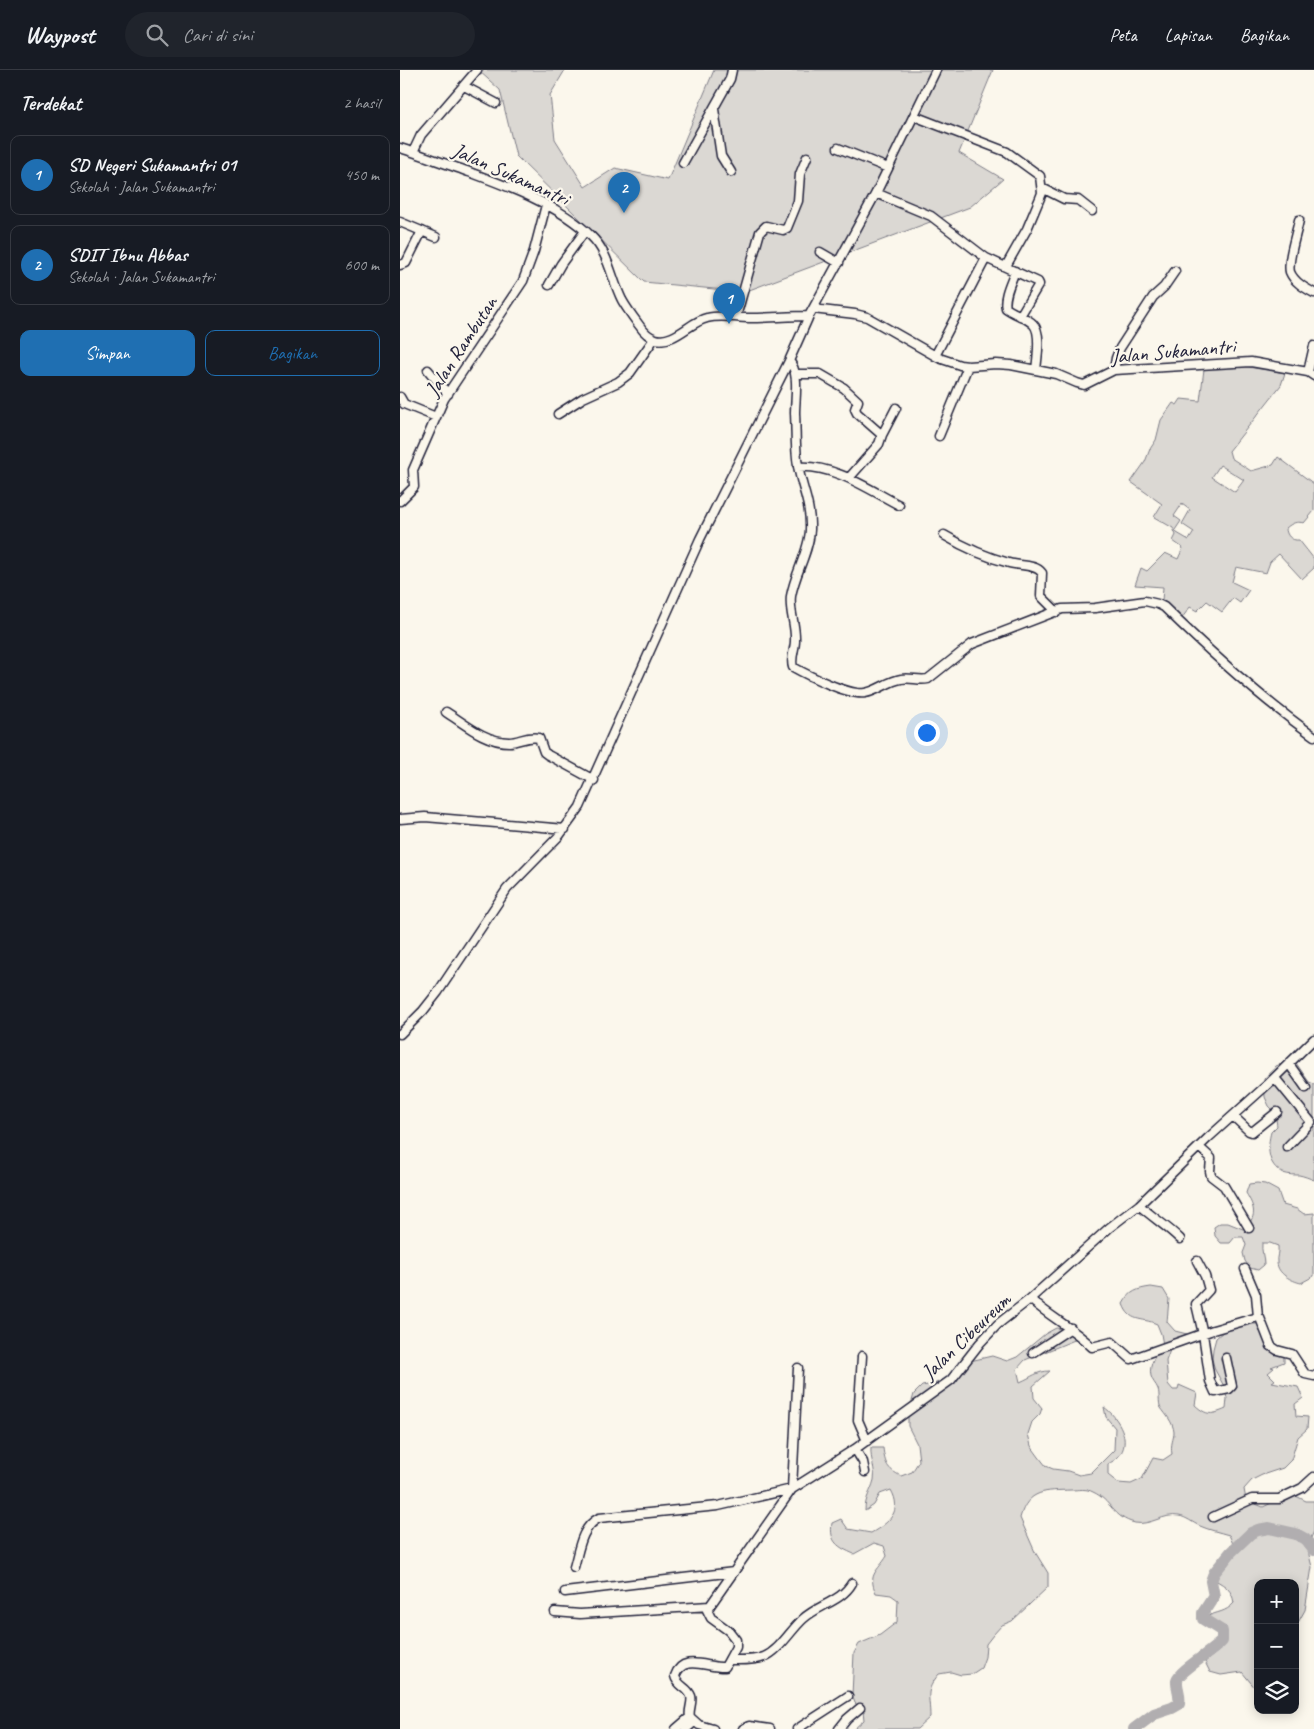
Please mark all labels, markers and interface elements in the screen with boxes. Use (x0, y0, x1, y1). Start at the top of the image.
search box (125, 12, 475, 57)
text: Waypost (25, 20, 95, 50)
icon: search (143, 21, 171, 49)
text: Cari di sini (183, 23, 253, 47)
text: Peta (1110, 24, 1137, 46)
text: Lapisan (1165, 24, 1212, 46)
text: Bagikan (1240, 24, 1289, 46)
text: Terdekat (20, 90, 81, 116)
text: 2 hasil (343, 93, 380, 113)
street label: Jalan Sukamantri (448, 136, 576, 212)
text: SD Negeri Sukamantri 01 (68, 153, 236, 177)
text: 1 (33, 165, 41, 185)
text: 450 m (345, 165, 379, 185)
pin: 2 (608, 172, 640, 213)
text: Sekolah · Jalan Sukamantri (68, 177, 214, 197)
text: SDIT Ibnu Abbas (68, 243, 187, 267)
text: 2 (33, 255, 41, 275)
text: 600 m (345, 255, 379, 275)
text: Sekolah · Jalan Sukamantri (68, 267, 214, 287)
pin: 1 (713, 283, 745, 324)
street label: Jalan Rambutan (418, 290, 504, 402)
button: Simpan (20, 330, 195, 376)
button: Bagikan (205, 330, 380, 376)
street label: Jalan Sukamantri (1109, 332, 1239, 369)
your location (914, 720, 940, 746)
street label: Jalan Cibeureum (915, 1286, 1017, 1386)
map controls (1254, 1579, 1299, 1714)
button: + (1254, 1579, 1299, 1624)
button: − (1254, 1624, 1299, 1669)
button: layers (1254, 1669, 1299, 1714)

